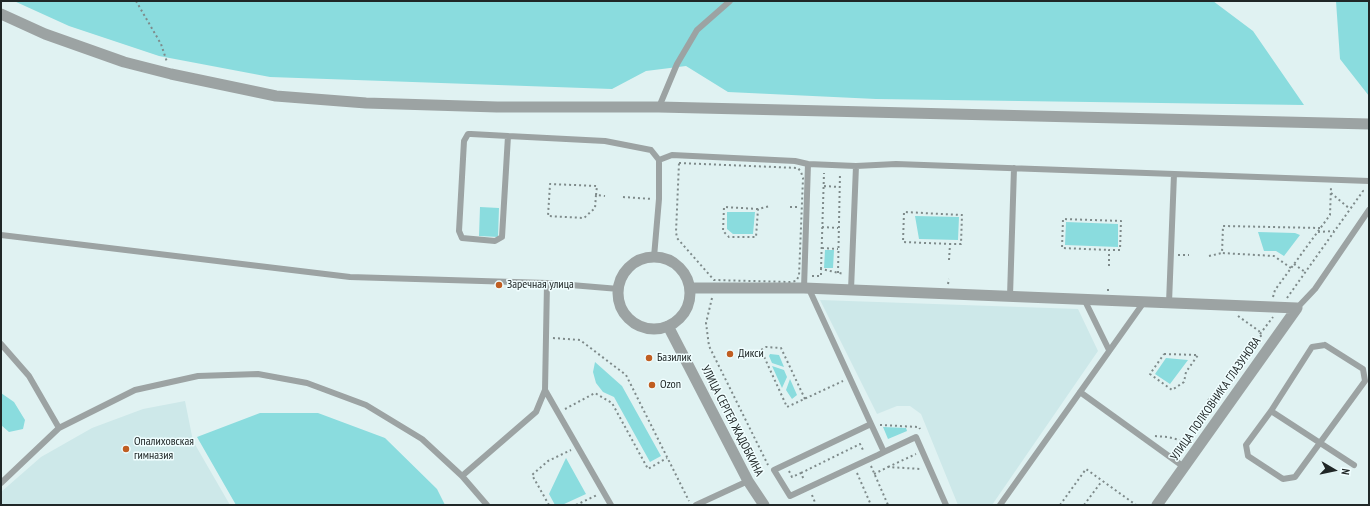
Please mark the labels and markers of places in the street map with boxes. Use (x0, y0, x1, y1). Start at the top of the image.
place label: Заречная улица (507, 278, 574, 292)
marker: Заречная улица (494, 280, 504, 290)
place label: Дикси (738, 347, 764, 361)
marker: Дикси (725, 349, 735, 359)
place label: Базилик (657, 351, 691, 365)
marker: Базилик (644, 353, 654, 363)
place label: Ozon (660, 378, 681, 392)
marker: Ozon (647, 380, 657, 390)
place label: Опалиховская гимназия (134, 435, 194, 463)
marker: Опалиховская гимназия (121, 444, 131, 454)

